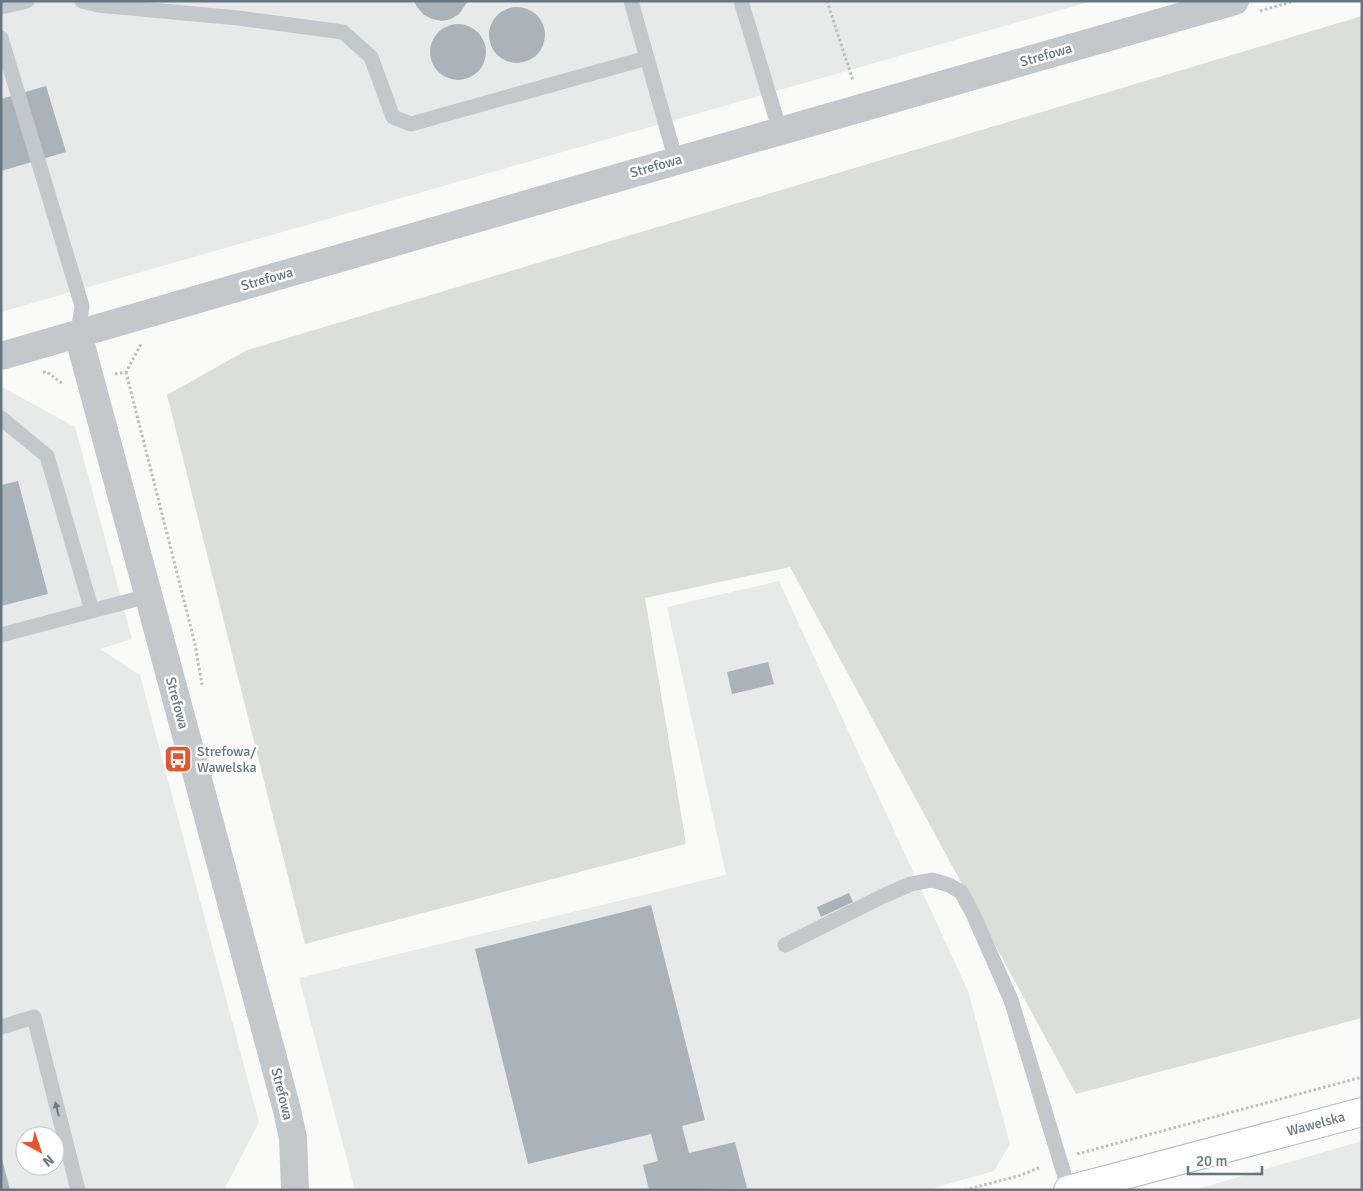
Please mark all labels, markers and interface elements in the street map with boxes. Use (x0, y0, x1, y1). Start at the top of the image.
street label: Strefowa (1018, 39, 1074, 71)
street label: Strefowa (628, 150, 684, 182)
street label: Strefowa (239, 263, 295, 295)
street label: Strefowa (162, 675, 192, 731)
place label: Strefowa/ Wawelska (197, 743, 257, 776)
bus stop icon: Strefowa/ Wawelska (163, 744, 193, 774)
street label: Strefowa (267, 1066, 297, 1122)
one-way arrow (53, 1101, 61, 1116)
street label: Wawelska (1285, 1108, 1347, 1140)
north arrow (15, 1126, 65, 1176)
scale bar (1188, 1144, 1262, 1176)
text: N (39, 1151, 57, 1170)
text: 20 m (1196, 1152, 1227, 1170)

